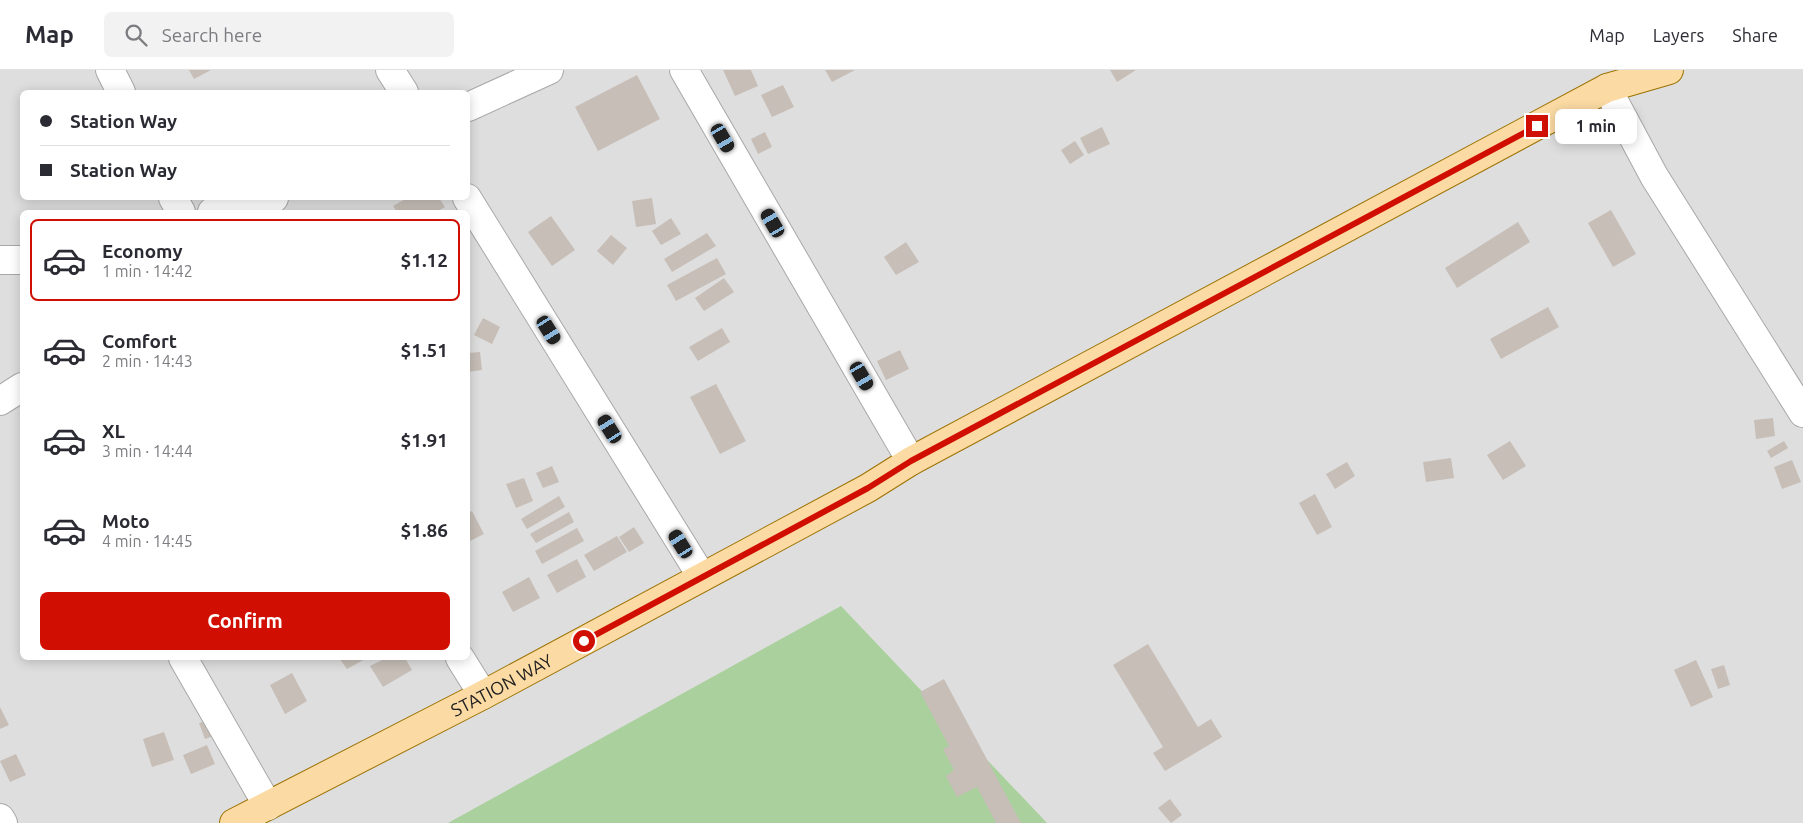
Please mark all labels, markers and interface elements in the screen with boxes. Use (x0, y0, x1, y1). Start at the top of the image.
search box (104, 12, 454, 57)
text: Map (25, 21, 74, 48)
icon: search (122, 21, 150, 49)
text: Search here (162, 24, 262, 46)
text: Map (1589, 25, 1625, 45)
text: Layers (1653, 25, 1704, 45)
text: Share (1732, 25, 1778, 45)
callout: 1 min (1554, 108, 1637, 144)
text: Station Way (70, 110, 177, 132)
route end (1526, 115, 1548, 137)
text: 1 min (1576, 117, 1616, 135)
car (709, 121, 736, 155)
text: Station Way (70, 159, 177, 181)
car (759, 206, 786, 240)
icon: car (42, 238, 87, 283)
text: Economy (102, 240, 183, 262)
text: $1.12 (400, 249, 448, 271)
text: 1 min · 14:42 (102, 262, 193, 280)
car (534, 313, 563, 347)
icon: car (42, 328, 87, 373)
text: Comfort (102, 330, 177, 352)
text: $1.51 (400, 339, 448, 361)
text: 2 min · 14:43 (102, 352, 193, 370)
car (848, 359, 875, 393)
car (595, 412, 624, 446)
icon: car (42, 418, 87, 463)
text: XL (102, 420, 125, 442)
text: $1.91 (400, 429, 448, 451)
text: 3 min · 14:44 (102, 442, 193, 460)
icon: car (42, 508, 87, 553)
text: Moto (102, 510, 150, 532)
text: $1.86 (400, 519, 448, 541)
car (666, 527, 695, 561)
text: 4 min · 14:45 (102, 532, 193, 550)
button: Confirm (40, 592, 450, 650)
route start (573, 630, 595, 652)
street label: STATION WAY (447, 649, 556, 720)

